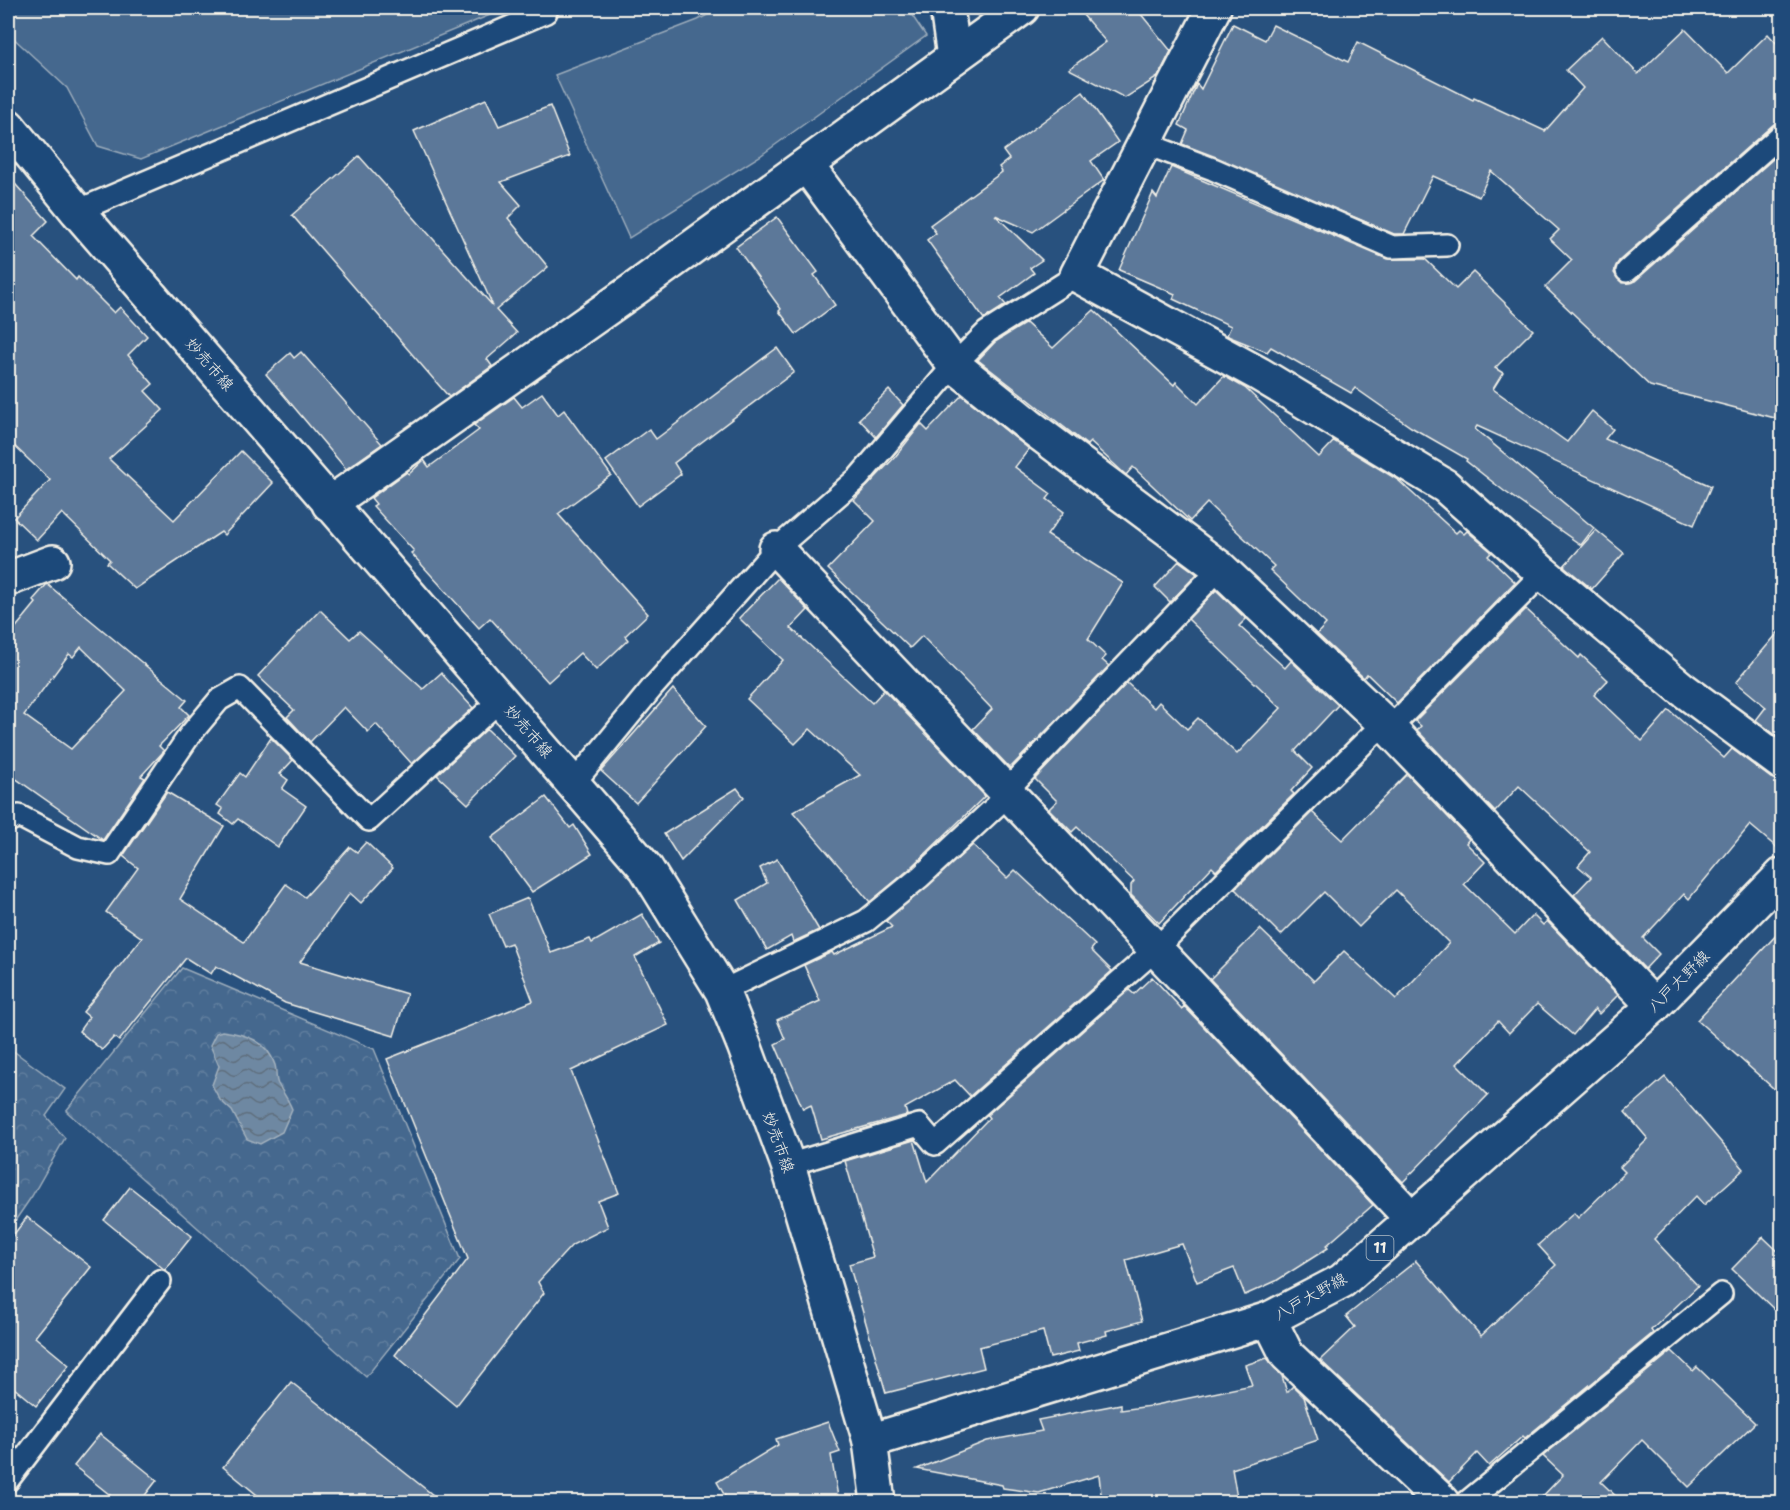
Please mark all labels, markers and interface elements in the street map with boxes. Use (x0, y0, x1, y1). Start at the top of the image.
street label: 妙売市線 (181, 333, 239, 395)
street label: 妙売市線 (500, 700, 558, 762)
street label: 八戸大野線 (1643, 946, 1714, 1017)
street label: 妙売市線 (758, 1109, 799, 1176)
road number: 11 (1366, 1236, 1394, 1260)
street label: 八戸大野線 (1270, 1268, 1350, 1325)

